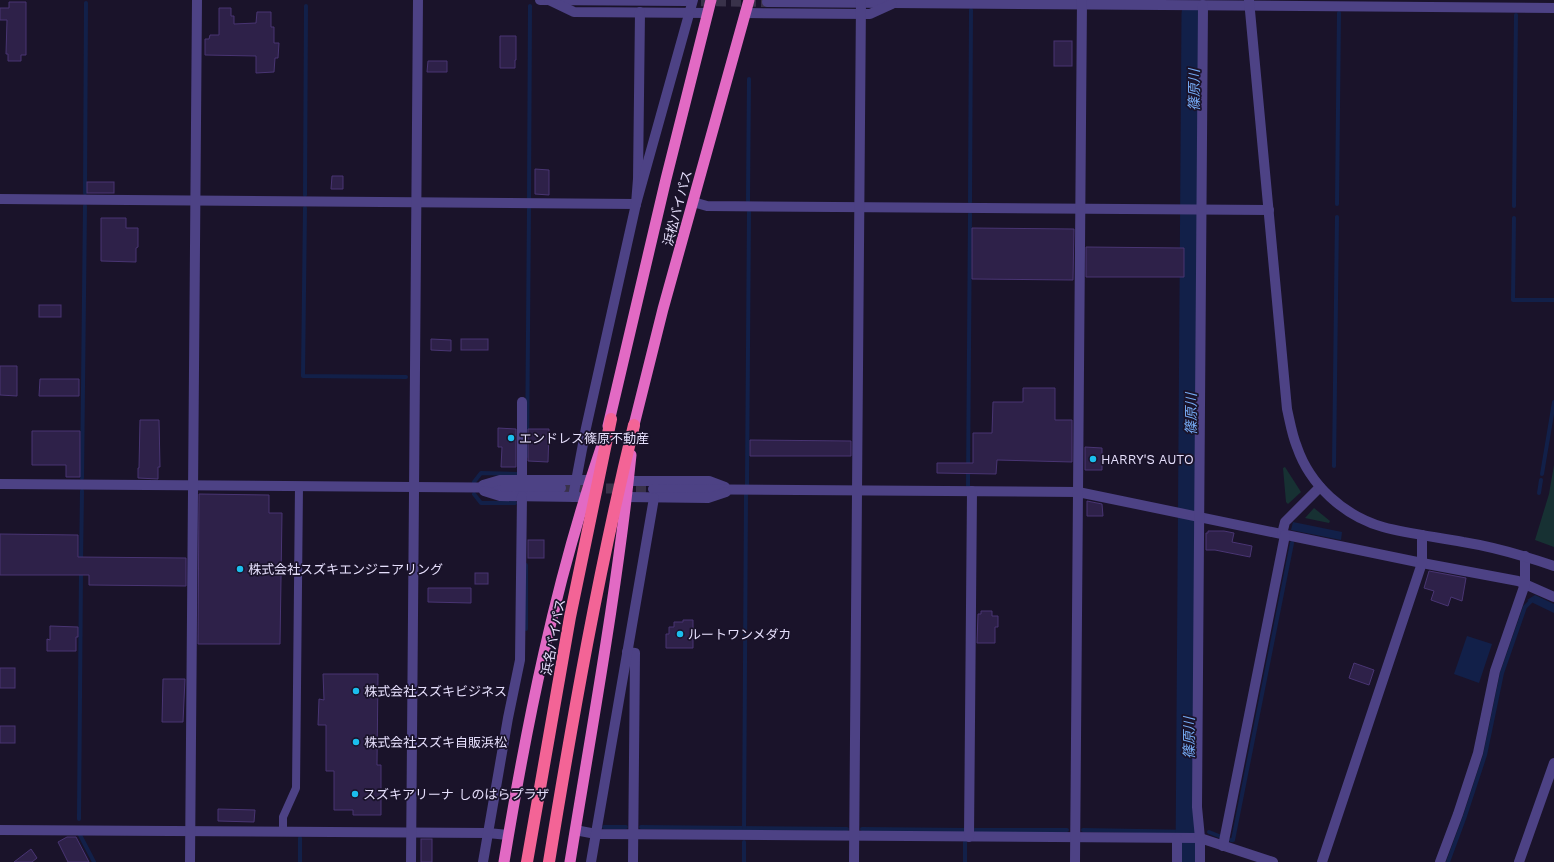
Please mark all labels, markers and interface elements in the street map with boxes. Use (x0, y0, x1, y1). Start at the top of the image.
water label: 篠原川 (1186, 67, 1202, 111)
street label: 浜松バイパス (660, 169, 695, 248)
water label: 篠原川 (1183, 391, 1199, 435)
place label: エンドレス篠原不動産 (519, 431, 649, 446)
marker: エンドレス篠原不動産 (506, 433, 516, 443)
place label: HARRY'S AUTO (1101, 452, 1194, 467)
marker: HARRY'S AUTO (1088, 454, 1098, 464)
place label: 株式会社スズキエンジニアリング (248, 562, 443, 577)
marker: 株式会社スズキエンジニアリング (235, 564, 245, 574)
street label: 浜名バイパス (539, 598, 568, 677)
place label: ルートワンメダカ (688, 627, 792, 642)
marker: ルートワンメダカ (675, 629, 685, 639)
place label: 株式会社スズキビジネス (364, 684, 507, 699)
marker: 株式会社スズキビジネス (351, 686, 361, 696)
water label: 篠原川 (1181, 715, 1197, 759)
place label: 株式会社スズキ自販浜松 (364, 735, 507, 750)
marker: 株式会社スズキ自販浜松 (351, 737, 361, 747)
place label: スズキアリーナ しのはらプラザ (363, 787, 549, 802)
marker: スズキアリーナ しのはらプラザ (350, 789, 360, 799)

